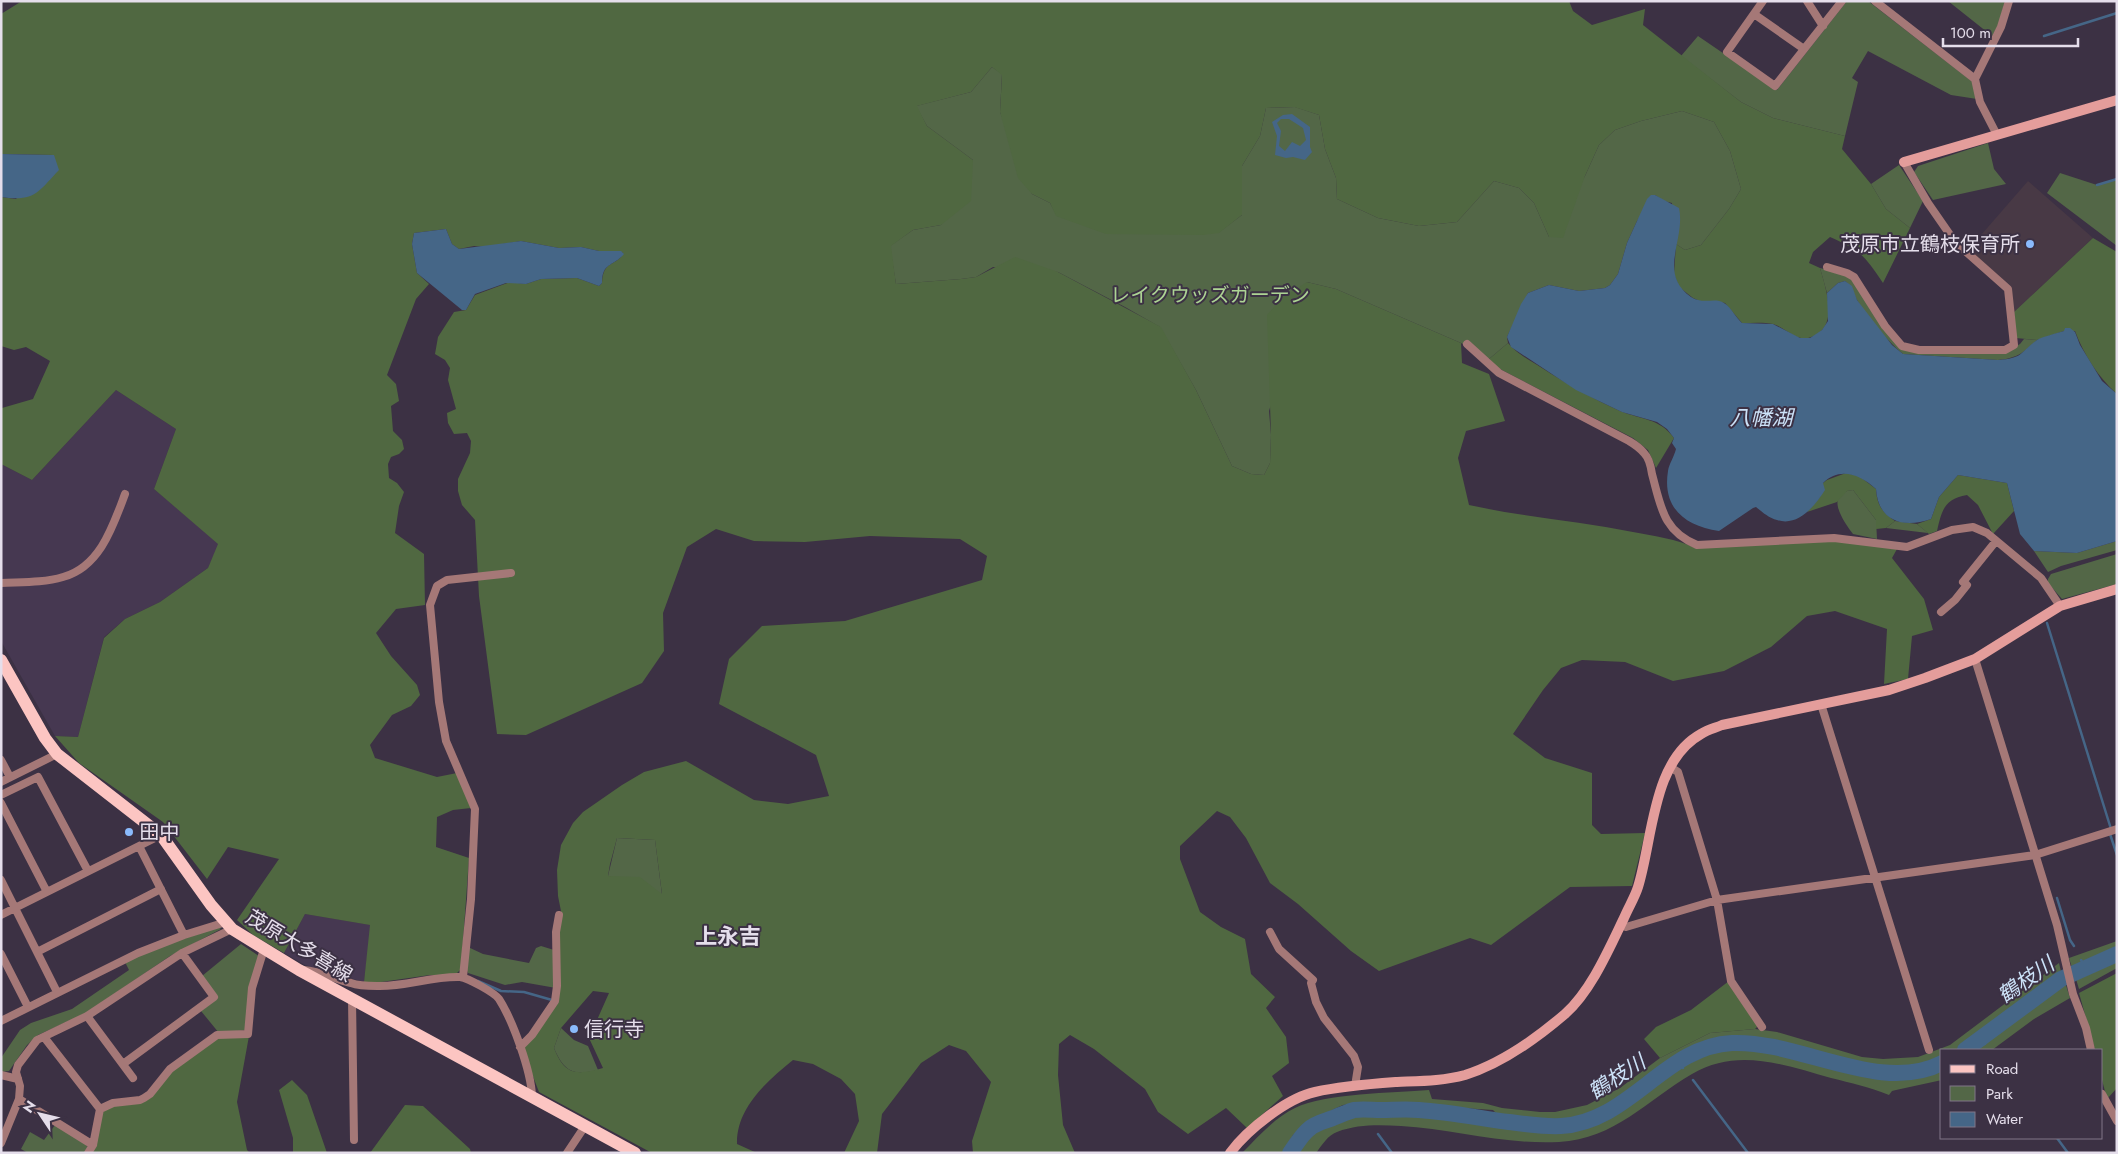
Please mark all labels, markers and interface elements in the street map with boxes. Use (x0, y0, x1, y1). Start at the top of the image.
scale bar (1943, 15, 2078, 47)
text: 100 m (1950, 22, 1991, 44)
place label: 茂原市立鶴枝保育所 (1840, 230, 2020, 259)
marker: 茂原市立鶴枝保育所 (2024, 238, 2036, 250)
park label: レイクウッズガーデン (1110, 281, 1310, 310)
water label: 八幡湖 (1730, 403, 1795, 433)
place label: 田中 (139, 818, 179, 847)
marker: 田中 (123, 826, 135, 838)
street label: 茂原大多喜線 (240, 903, 358, 989)
district label: 上永吉 (695, 920, 761, 952)
water label: 鶴枝川 (1992, 948, 2062, 1010)
place label: 信行寺 (584, 1015, 644, 1044)
marker: 信行寺 (568, 1023, 580, 1035)
water label: 鶴枝川 (1582, 1046, 1653, 1107)
legend (1940, 1049, 2103, 1139)
text: Road (1986, 1058, 2018, 1080)
text: Park (1986, 1083, 2013, 1105)
north arrow (15, 1089, 65, 1139)
text: N (18, 1096, 41, 1117)
text: Water (1986, 1108, 2024, 1130)

